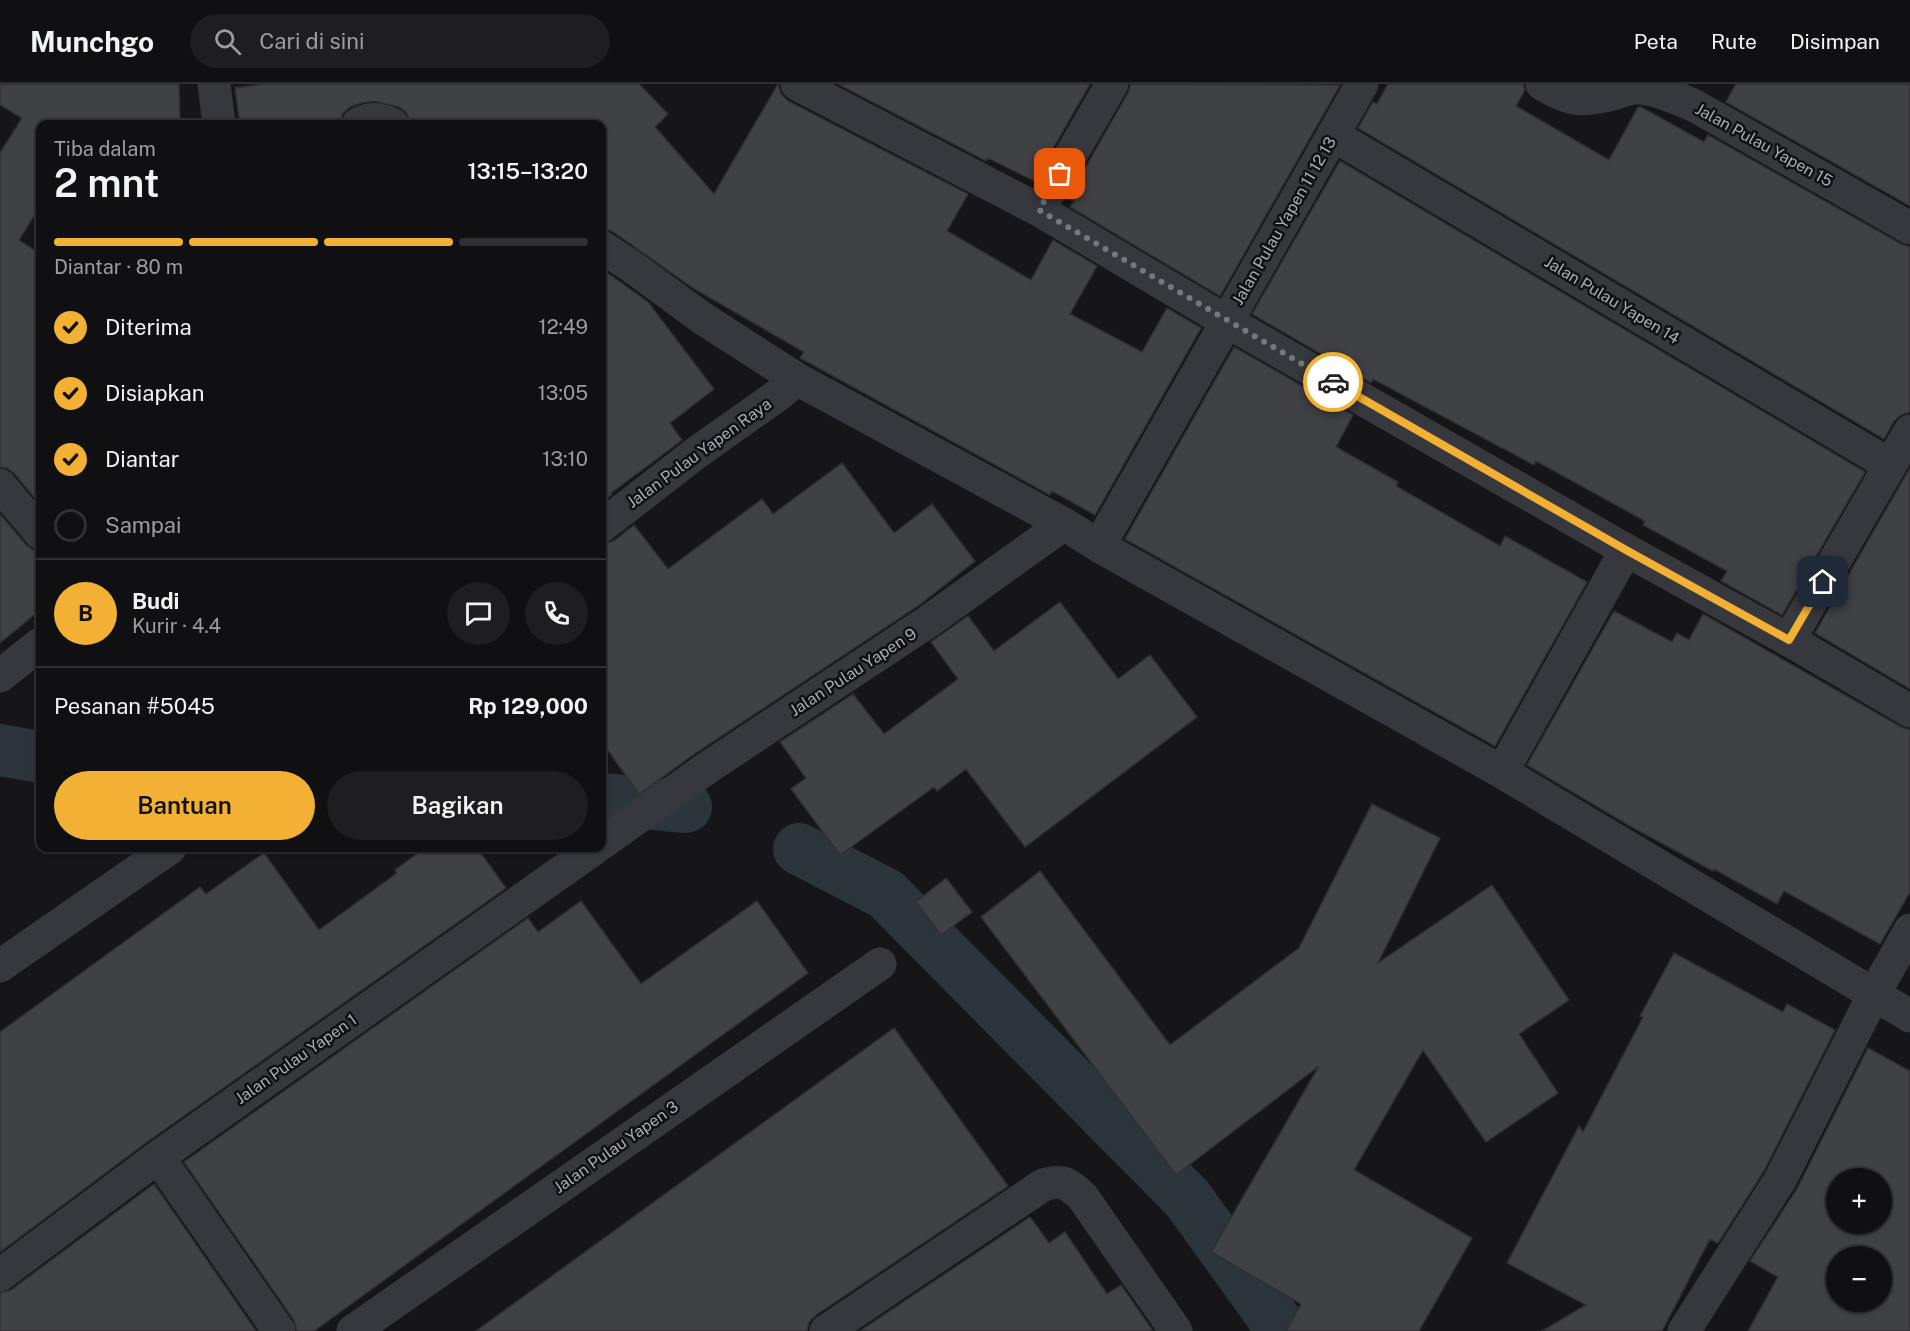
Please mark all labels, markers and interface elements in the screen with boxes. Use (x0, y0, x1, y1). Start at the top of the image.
search box (190, 14, 610, 68)
text: Munchgo (30, 25, 154, 58)
icon: search (211, 25, 244, 58)
text: Cari di sini (259, 28, 364, 54)
text: Peta (1634, 29, 1678, 54)
text: Rute (1711, 29, 1757, 54)
text: Disimpan (1790, 29, 1880, 54)
street label: Jalan Pulau Yapen 15 (1692, 99, 1836, 191)
street label: Jalan Pulau Yapen 11 12 13 (1228, 134, 1340, 308)
text: Tiba dalam (54, 137, 156, 161)
pin (1034, 148, 1085, 199)
icon: bag (1043, 157, 1076, 190)
text: 13:15–13:20 (467, 158, 588, 184)
text: 2 mnt (54, 160, 159, 206)
street label: Jalan Pulau Yapen 14 (1541, 252, 1683, 348)
text: Diantar · 80 m (54, 255, 183, 279)
icon: check (54, 311, 87, 344)
text: Diterima (105, 314, 192, 340)
text: 12:49 (539, 315, 588, 339)
courier (1303, 352, 1363, 412)
icon: car (1317, 366, 1350, 399)
icon: check (54, 377, 87, 410)
text: Disiapkan (105, 380, 204, 406)
text: 13:05 (538, 381, 588, 405)
street label: Jalan Pulau Yapen Raya (623, 394, 775, 512)
icon: check (54, 443, 87, 476)
text: Diantar (105, 446, 179, 472)
text: 13:10 (542, 447, 588, 471)
text: Sampai (105, 512, 181, 538)
pin (1797, 556, 1848, 607)
icon: home (1806, 565, 1839, 598)
button: chat (447, 582, 510, 645)
button: phone (525, 582, 588, 645)
text: Budi (132, 588, 179, 614)
text: B (78, 600, 93, 626)
text: Kurir · 4.4 (132, 614, 221, 638)
street label: Jalan Pulau Yapen 9 (786, 624, 920, 720)
text: Pesanan #5045 (54, 693, 215, 719)
text: Rp 129,000 (468, 693, 588, 719)
button: Bantuan (54, 771, 315, 840)
button: Bagikan (327, 771, 588, 840)
street label: Jalan Pulau Yapen 1 (232, 1010, 360, 1108)
street label: Jalan Pulau Yapen 3 (550, 1097, 682, 1197)
map controls (1826, 1168, 1892, 1312)
button: + (1826, 1168, 1892, 1234)
button: − (1826, 1246, 1892, 1312)

